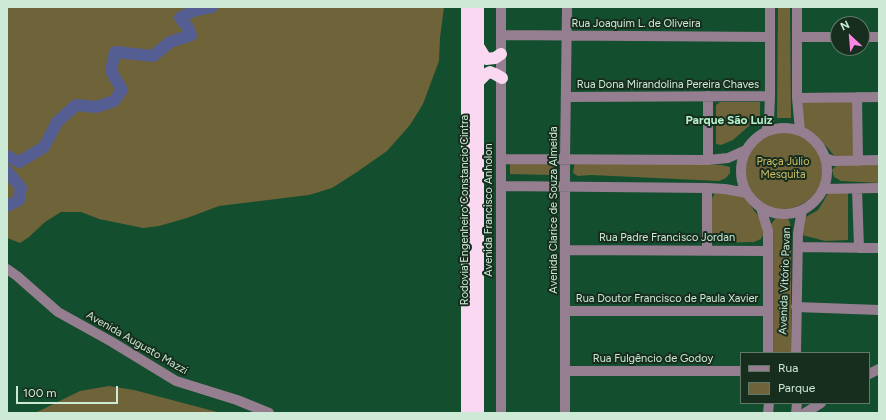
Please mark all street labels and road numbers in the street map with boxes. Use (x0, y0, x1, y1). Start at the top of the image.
street label: Rua Joaquim L. de Oliveira (571, 17, 701, 31)
street label: Rua Dona Mirandolina Pereira Chaves (577, 78, 759, 92)
street label: Rodovia Engenheiro Constancio Cintra (458, 115, 472, 305)
street label: Avenida Clarice de Souza Almeida (547, 126, 561, 294)
street label: Avenida Francisco Anholon (482, 143, 496, 277)
street label: Avenida Vitório Pavan (777, 227, 793, 335)
street label: Rua Padre Francisco Jordan (599, 231, 735, 245)
street label: Rua Doutor Francisco de Paula Xavier (576, 292, 758, 306)
street label: Avenida Augusto Mazzi (84, 308, 190, 378)
street label: Rua Fulgêncio de Godoy (593, 352, 713, 366)

